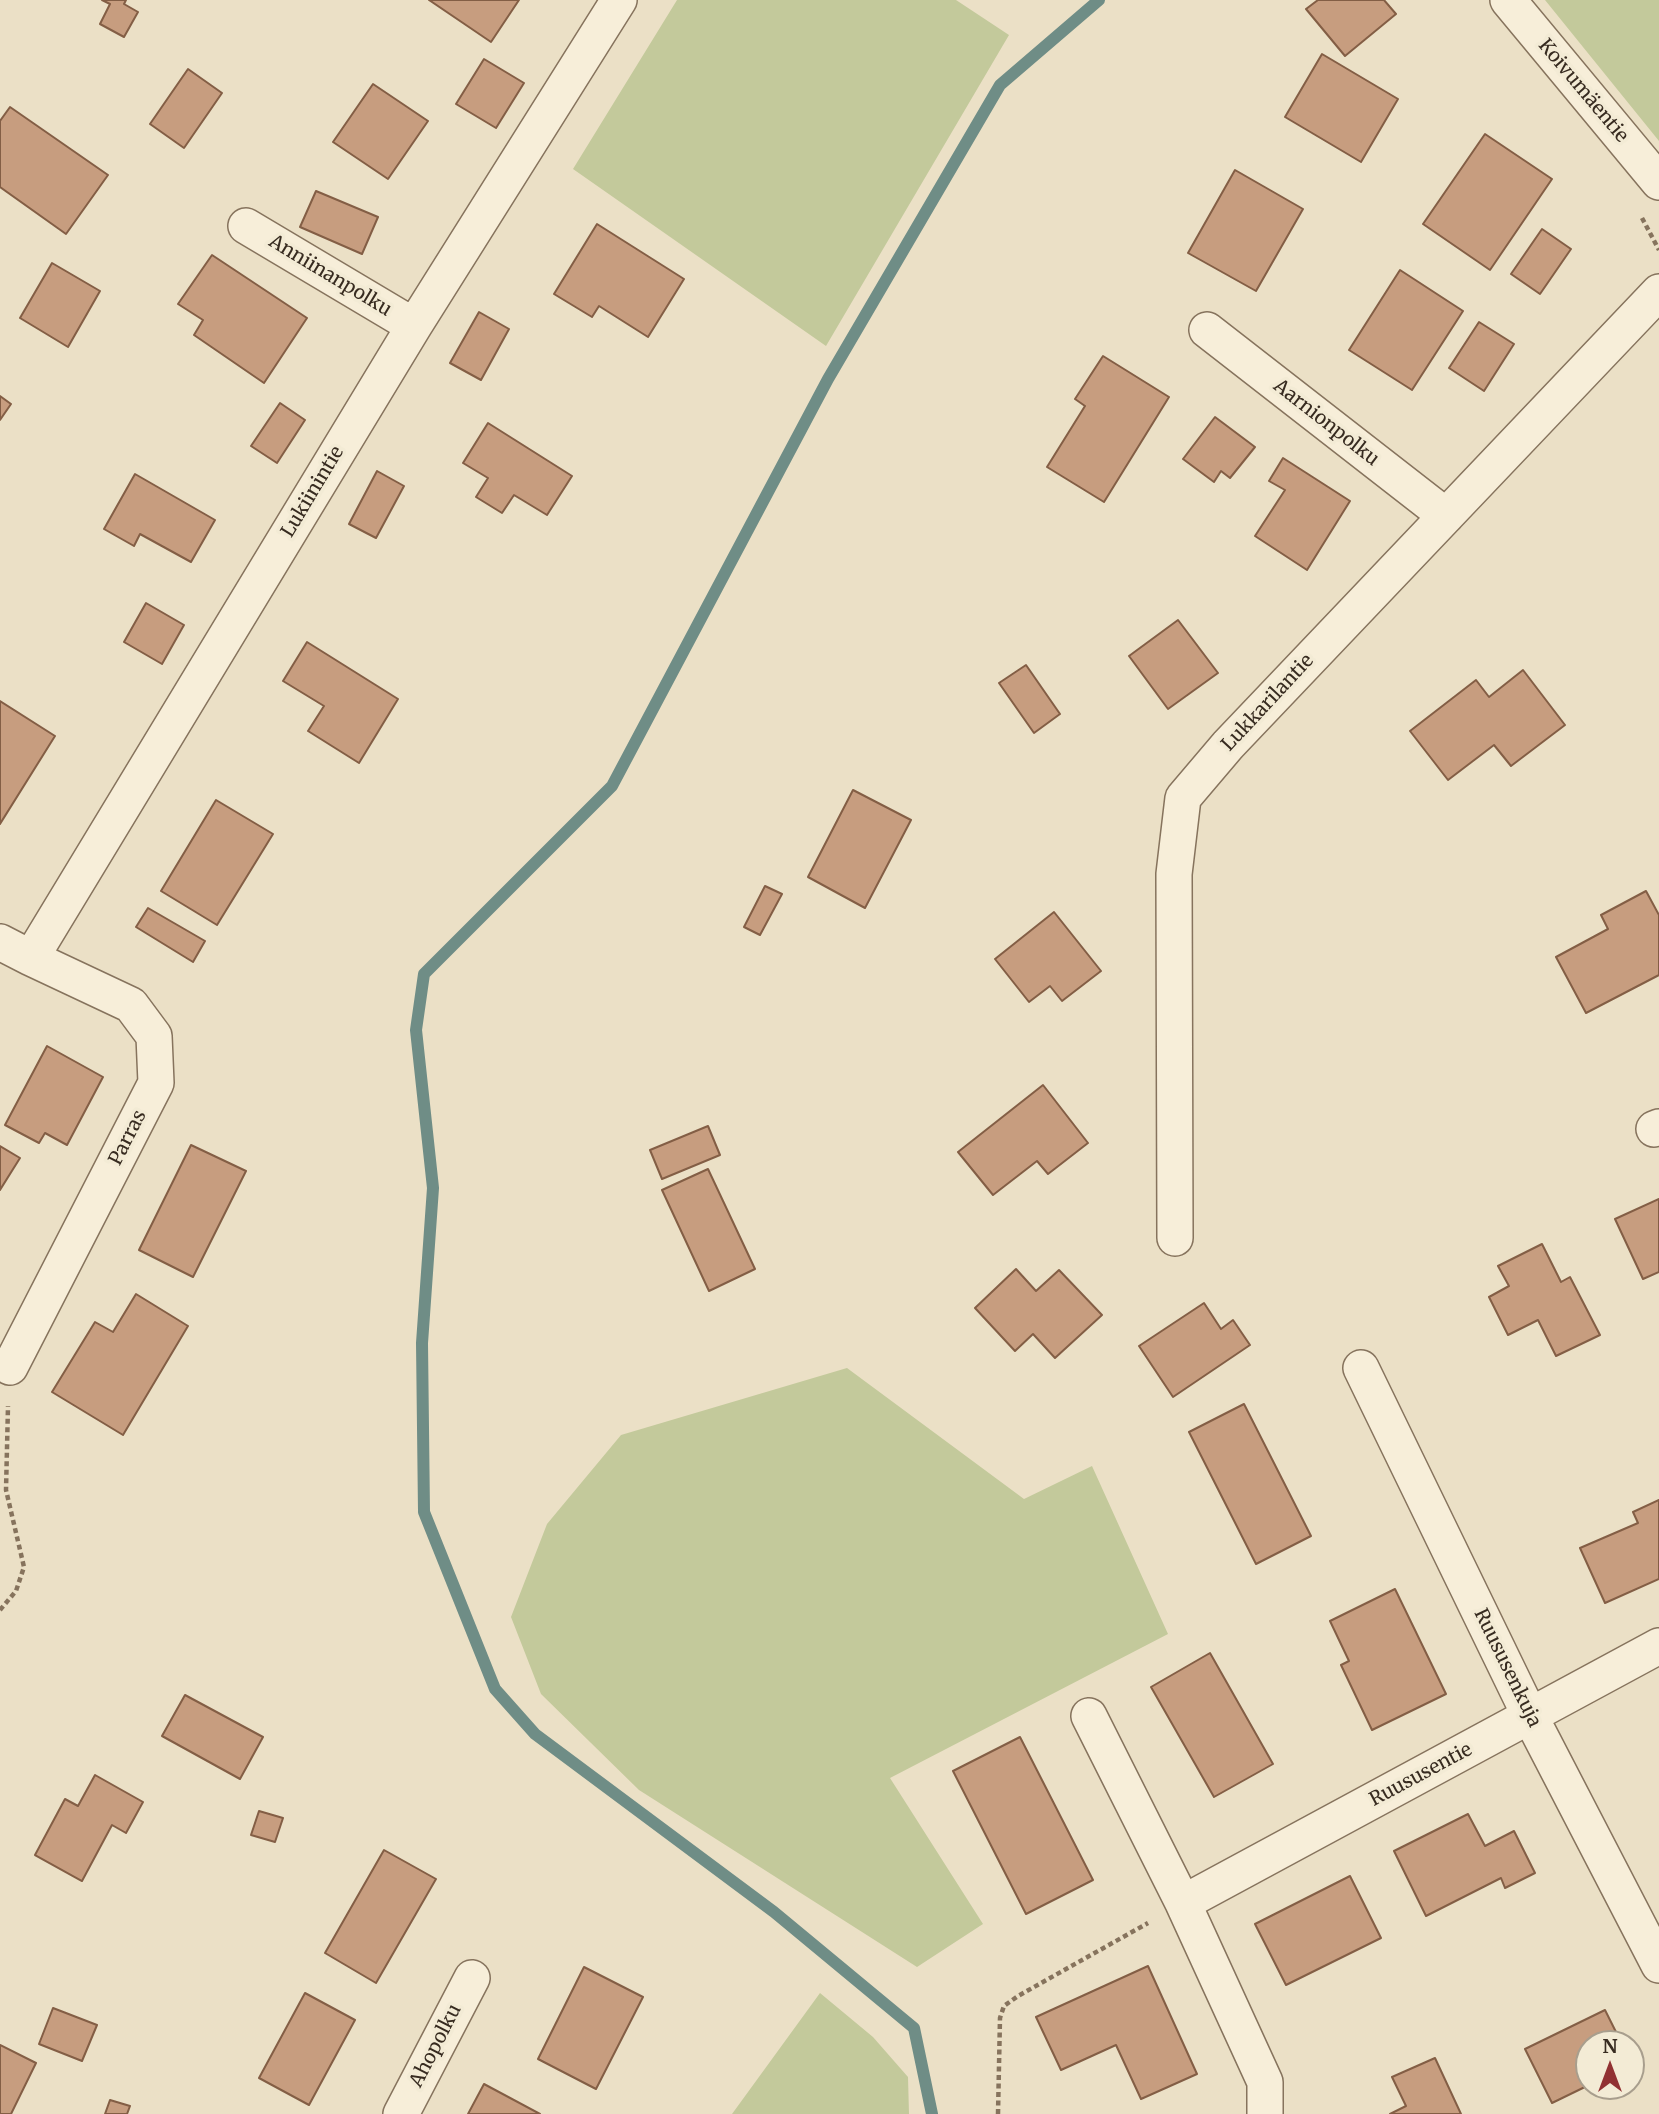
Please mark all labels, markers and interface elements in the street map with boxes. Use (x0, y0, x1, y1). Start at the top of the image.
street label: Koivumäentie (1533, 35, 1633, 147)
street label: Anniinanpolku (265, 230, 395, 322)
street label: Aarnionpolku (1269, 375, 1383, 471)
street label: Lukiinintie (277, 442, 349, 542)
street label: Lukkarilantie (1217, 650, 1319, 756)
street label: Parras (105, 1107, 151, 1169)
street label: Ruususenkuja (1468, 1605, 1546, 1731)
street label: Ruususentie (1366, 1738, 1476, 1812)
street label: Ahopolku (405, 2001, 467, 2091)
north arrow (1575, 2030, 1645, 2100)
text: N (1602, 2034, 1618, 2058)

